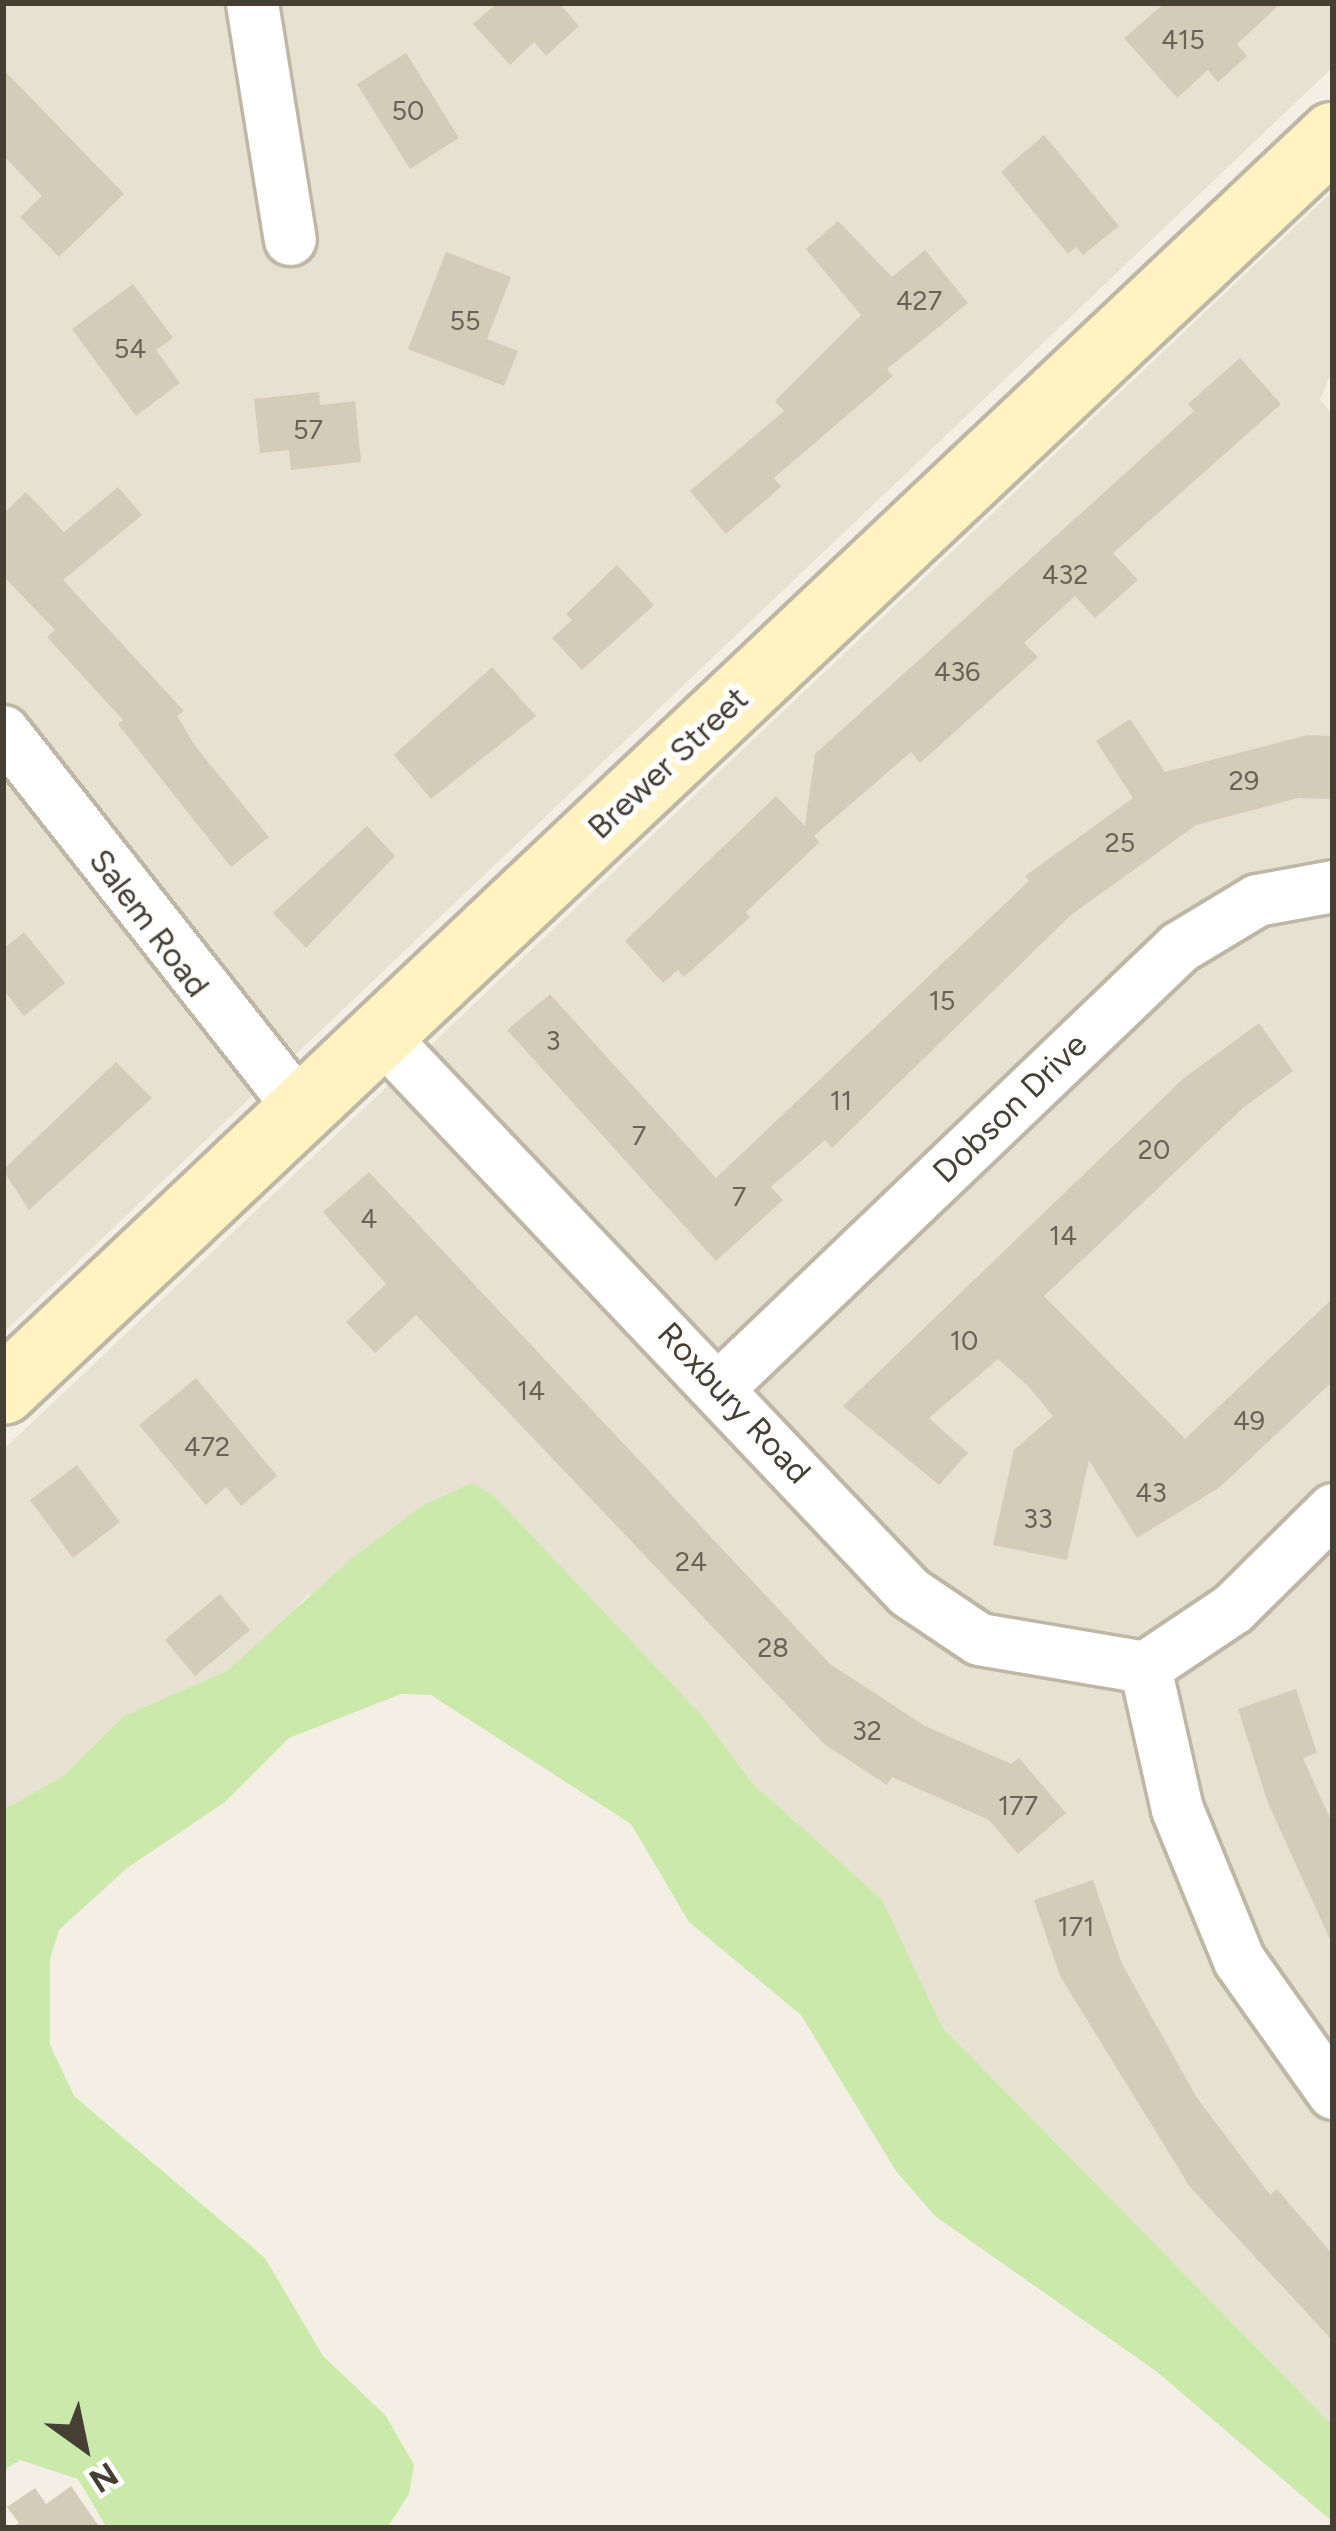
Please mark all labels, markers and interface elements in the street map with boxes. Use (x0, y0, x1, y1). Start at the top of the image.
house number: 415 (1161, 24, 1205, 56)
house number: 50 (392, 95, 424, 127)
house number: 427 (896, 285, 942, 317)
house number: 55 (449, 305, 481, 337)
house number: 54 (114, 333, 146, 365)
house number: 57 (293, 414, 323, 446)
house number: 432 (1042, 559, 1088, 591)
house number: 436 (934, 656, 980, 688)
street label: Brewer Street (580, 679, 756, 847)
house number: 29 (1229, 765, 1259, 797)
house number: 25 (1105, 827, 1135, 859)
street label: Salem Road (81, 841, 217, 1005)
house number: 15 (929, 985, 955, 1017)
house number: 3 (546, 1025, 560, 1057)
street label: Dobson Drive (925, 1025, 1095, 1191)
house number: 11 (830, 1085, 852, 1117)
house number: 7 (632, 1120, 646, 1152)
house number: 20 (1138, 1134, 1170, 1166)
house number: 7 (732, 1181, 746, 1213)
house number: 4 (361, 1203, 377, 1235)
house number: 14 (1049, 1220, 1077, 1252)
street label: Roxbury Road (649, 1314, 819, 1492)
house number: 10 (950, 1325, 978, 1357)
house number: 14 (517, 1375, 545, 1407)
house number: 49 (1233, 1405, 1265, 1437)
house number: 472 (184, 1431, 230, 1463)
house number: 43 (1135, 1477, 1167, 1509)
house number: 33 (1023, 1503, 1053, 1535)
house number: 24 (675, 1546, 707, 1578)
house number: 28 (757, 1632, 789, 1664)
house number: 32 (852, 1715, 882, 1747)
house number: 177 (998, 1790, 1038, 1822)
house number: 171 (1058, 1911, 1094, 1943)
north arrow (24, 2387, 144, 2507)
text: N (83, 2454, 125, 2501)

